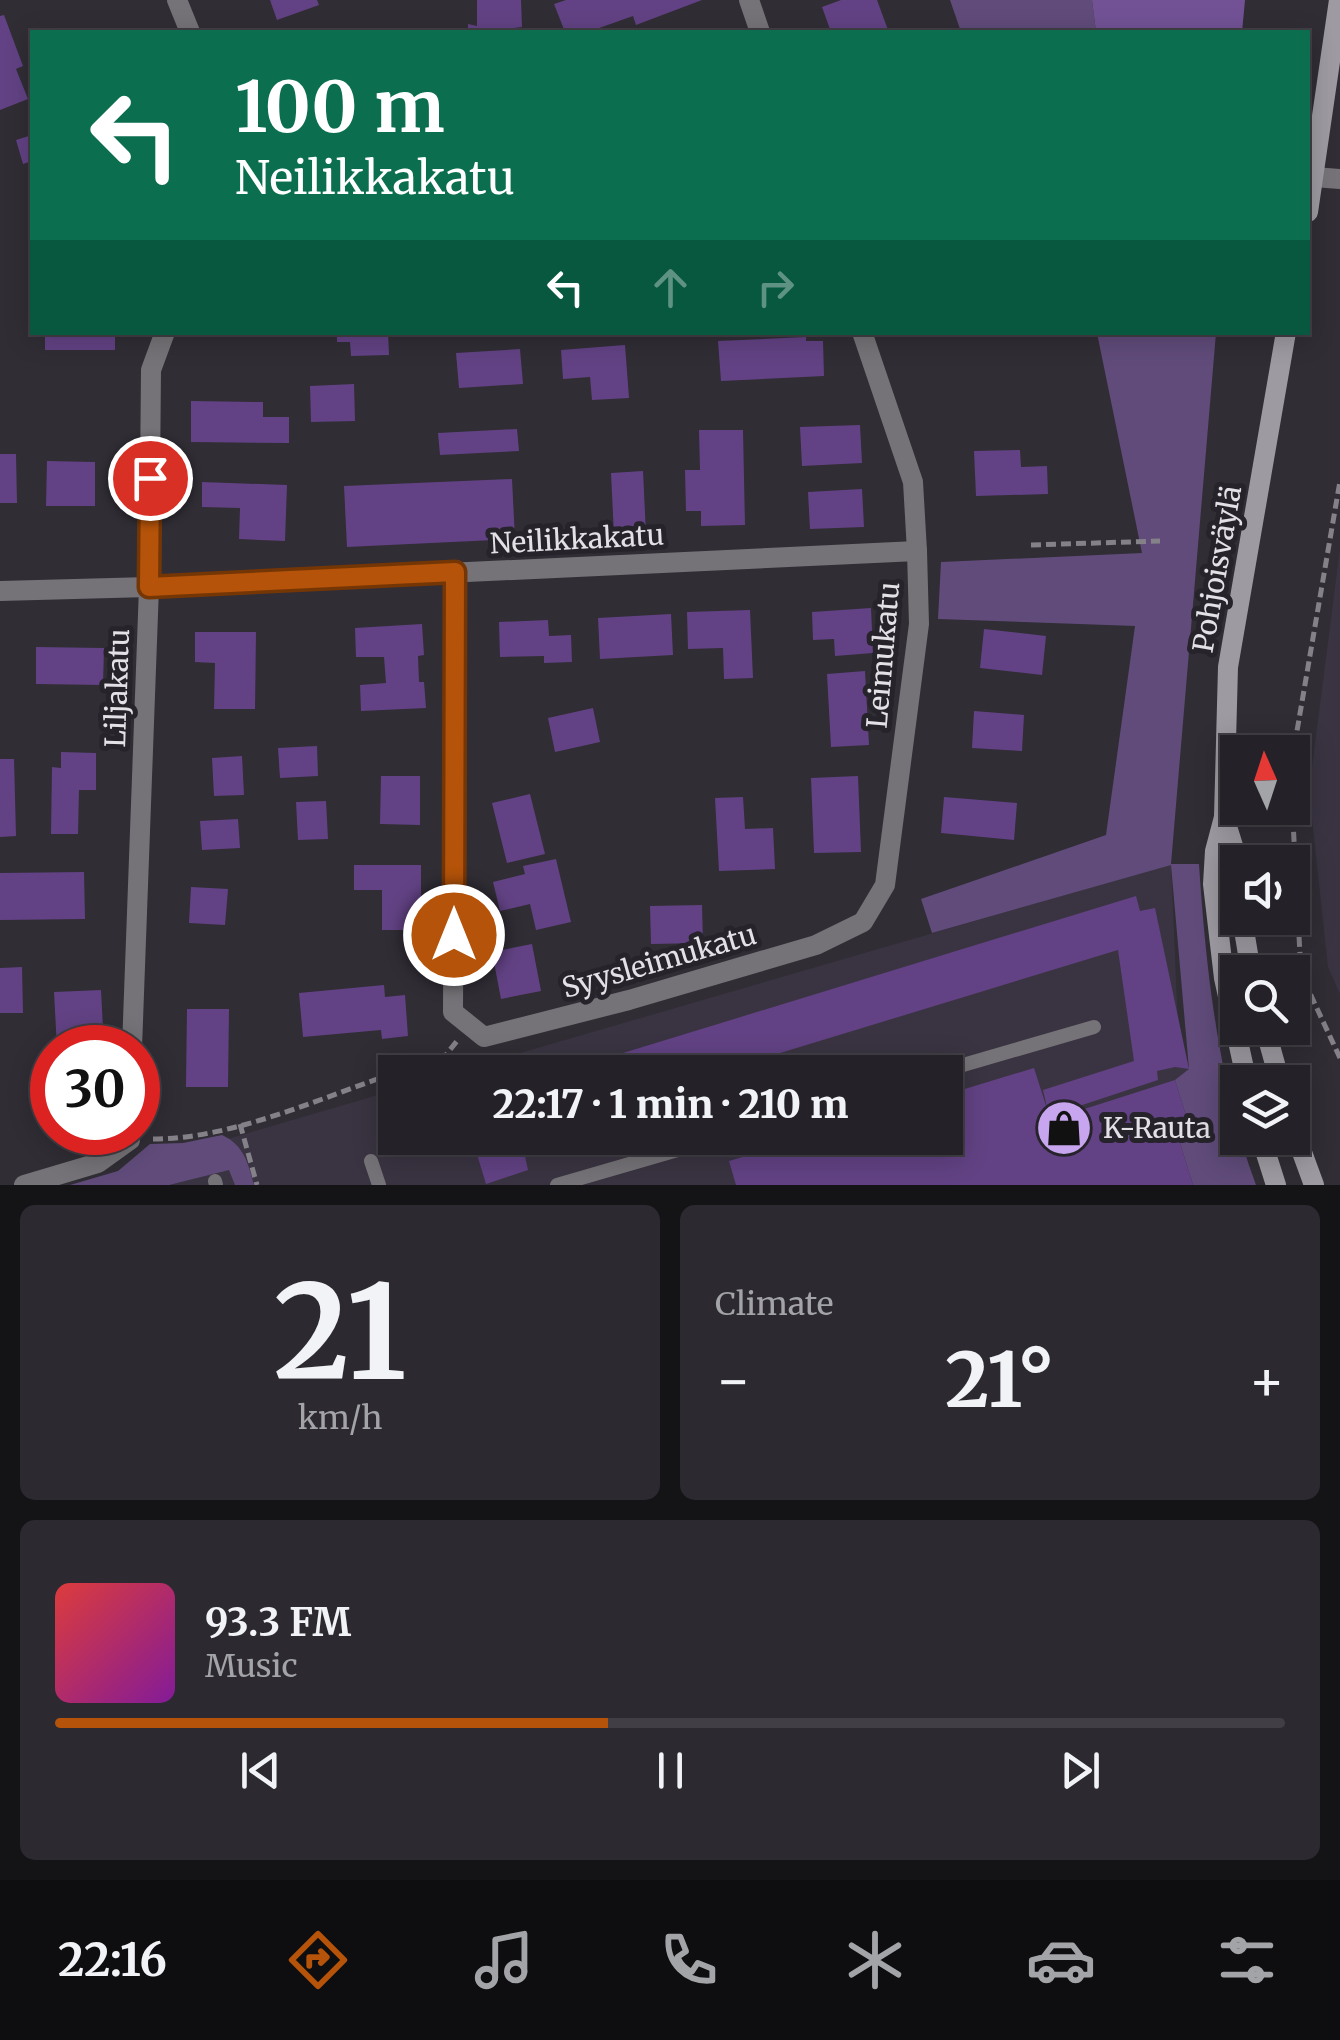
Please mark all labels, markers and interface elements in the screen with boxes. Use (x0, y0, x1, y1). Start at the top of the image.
text: 100 m (235, 63, 445, 151)
icon: left (70, 70, 200, 200)
text: Neilikkakatu (235, 150, 515, 206)
icon: left (538, 260, 593, 315)
icon: ahead (643, 260, 698, 315)
icon: right (748, 260, 803, 315)
pin (108, 436, 193, 521)
icon: arrive (123, 451, 178, 506)
street label: Pohjoisväylä (1185, 483, 1249, 655)
street label: Neilikkakatu (489, 516, 665, 562)
street label: Leimukatu (859, 580, 907, 730)
street label: Liljakatu (97, 628, 137, 748)
north arrow (1220, 735, 1310, 825)
map controls (1220, 735, 1310, 1155)
button: sound (1220, 845, 1310, 935)
position arrow (402, 883, 506, 987)
street label: Syysleimukatu (558, 916, 760, 1006)
button: search (1220, 955, 1310, 1045)
speed limit sign: 30 (30, 1025, 160, 1155)
button: layers (1220, 1065, 1310, 1155)
text: 22:17 · 1 min · 210 m (493, 1081, 848, 1128)
shop icon: K-Rauta (1034, 1098, 1094, 1158)
place label: K-Rauta (1103, 1110, 1211, 1146)
text: 21 (273, 1251, 407, 1414)
text: Climate (715, 1284, 833, 1324)
text: 21° (945, 1333, 1055, 1427)
text: − (715, 1346, 752, 1415)
text: + (1248, 1346, 1285, 1415)
text: km/h (298, 1398, 382, 1438)
text: 93.3 FM (205, 1599, 351, 1646)
text: Music (205, 1646, 298, 1686)
icon: previous (233, 1743, 288, 1798)
icon: pause (643, 1743, 698, 1798)
icon: next (1053, 1743, 1108, 1798)
icon: directions (283, 1925, 353, 1995)
icon: music (469, 1925, 539, 1995)
icon: phone (654, 1925, 724, 1995)
icon: climate (840, 1925, 910, 1995)
icon: car (1026, 1925, 1096, 1995)
icon: filters (1212, 1925, 1282, 1995)
text: 22:16 (58, 1932, 167, 1988)

